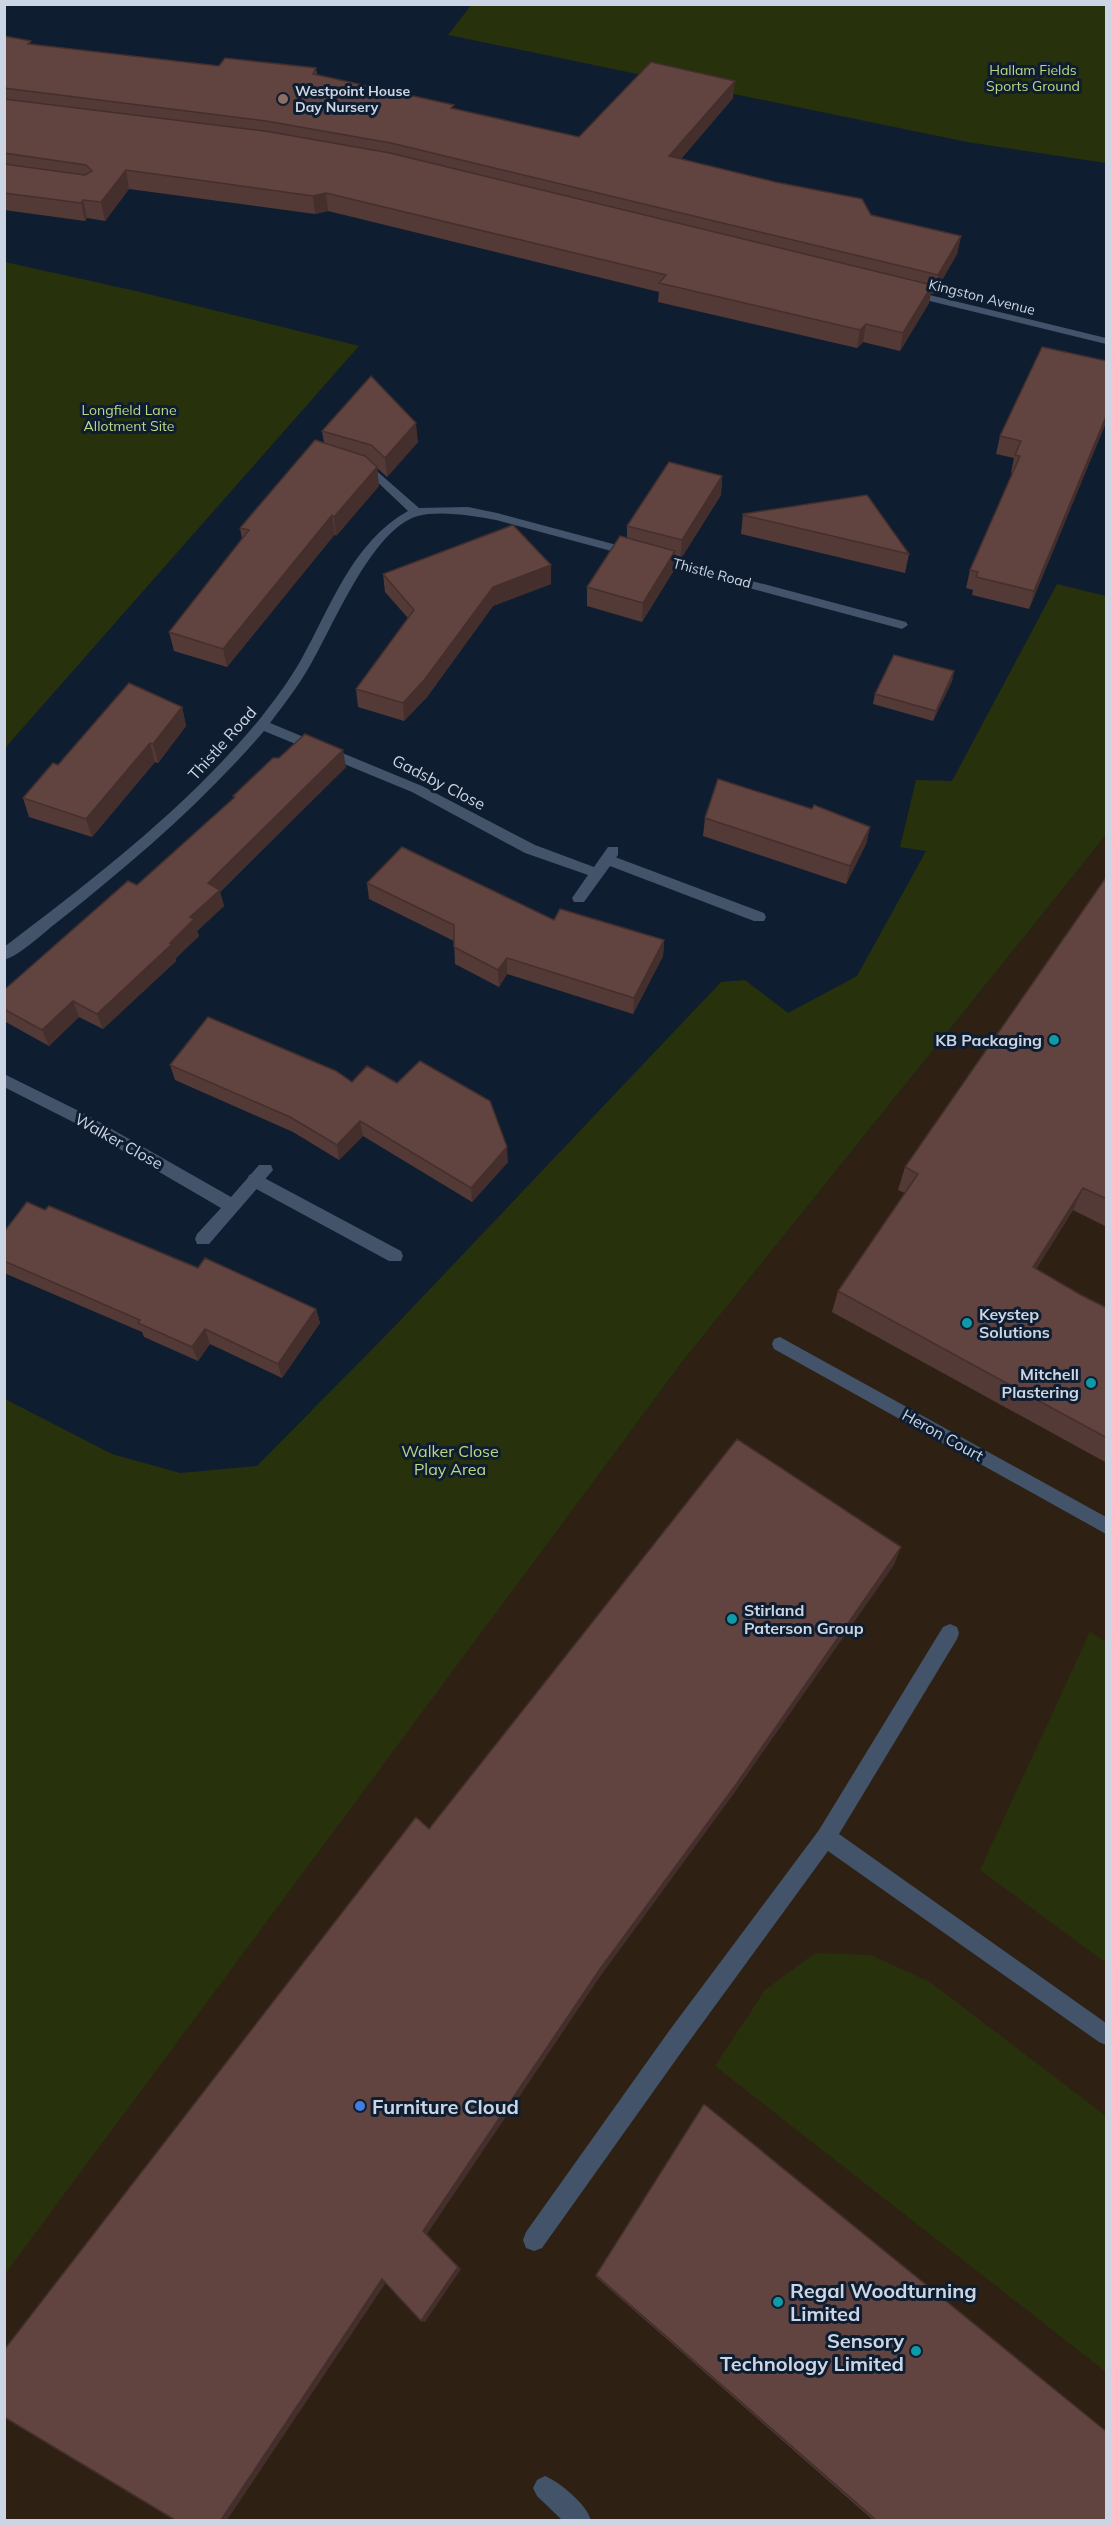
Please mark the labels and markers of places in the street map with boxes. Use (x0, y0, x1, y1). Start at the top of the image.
place label: Westpoint House Day Nursery (295, 82, 410, 116)
marker: Westpoint House Day Nursery (276, 92, 290, 106)
place label: KB Packaging (935, 1030, 1042, 1050)
marker: KB Packaging (1047, 1033, 1061, 1047)
place label: Keystep Solutions (979, 1304, 1050, 1342)
marker: Keystep Solutions (960, 1316, 974, 1330)
place label: Mitchell Plastering (1001, 1364, 1079, 1402)
marker: Mitchell Plastering (1084, 1376, 1098, 1390)
place label: Stirland Paterson Group (744, 1600, 864, 1638)
marker: Stirland Paterson Group (725, 1612, 739, 1626)
place label: Furniture Cloud (372, 2094, 519, 2119)
marker: Furniture Cloud (353, 2099, 367, 2113)
place label: Regal Woodturning Limited (790, 2278, 977, 2326)
marker: Regal Woodturning Limited (771, 2295, 785, 2309)
place label: Sensory Technology Limited (720, 2328, 904, 2376)
marker: Sensory Technology Limited (909, 2344, 923, 2358)

